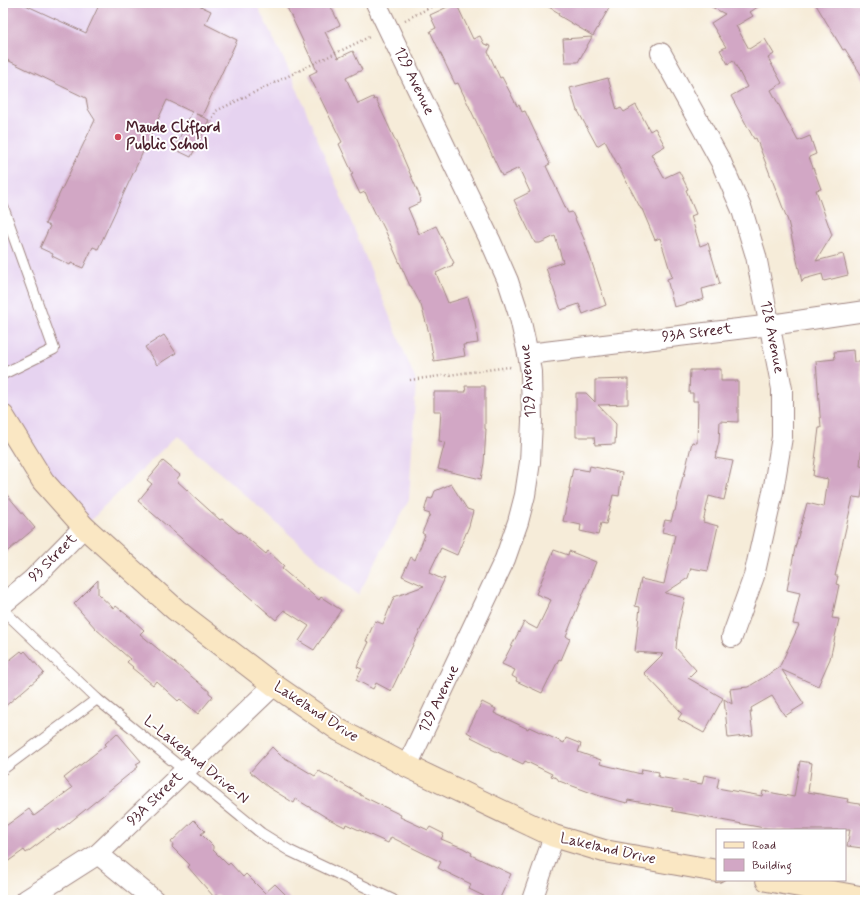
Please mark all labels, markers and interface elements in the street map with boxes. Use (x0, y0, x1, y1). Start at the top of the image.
street label: 129 Avenue (389, 44, 439, 118)
place label: Maude Clifford Public School (126, 118, 221, 155)
marker: Maude Clifford Public School (113, 132, 123, 142)
street label: 128 Avenue (755, 299, 789, 375)
street label: 93A Street (661, 319, 733, 347)
street label: 129 Avenue (515, 343, 541, 419)
street label: 93 Street (24, 529, 82, 587)
street label: 129 Avenue (414, 662, 464, 736)
street label: Lakeland Drive (270, 677, 363, 747)
street label: L-Lakeland Drive-N (139, 711, 253, 809)
street label: 93A Street (123, 767, 187, 831)
street label: Lakeland Drive (558, 828, 658, 870)
legend (716, 829, 846, 881)
text: Road (752, 838, 776, 854)
text: Building (752, 858, 792, 875)

